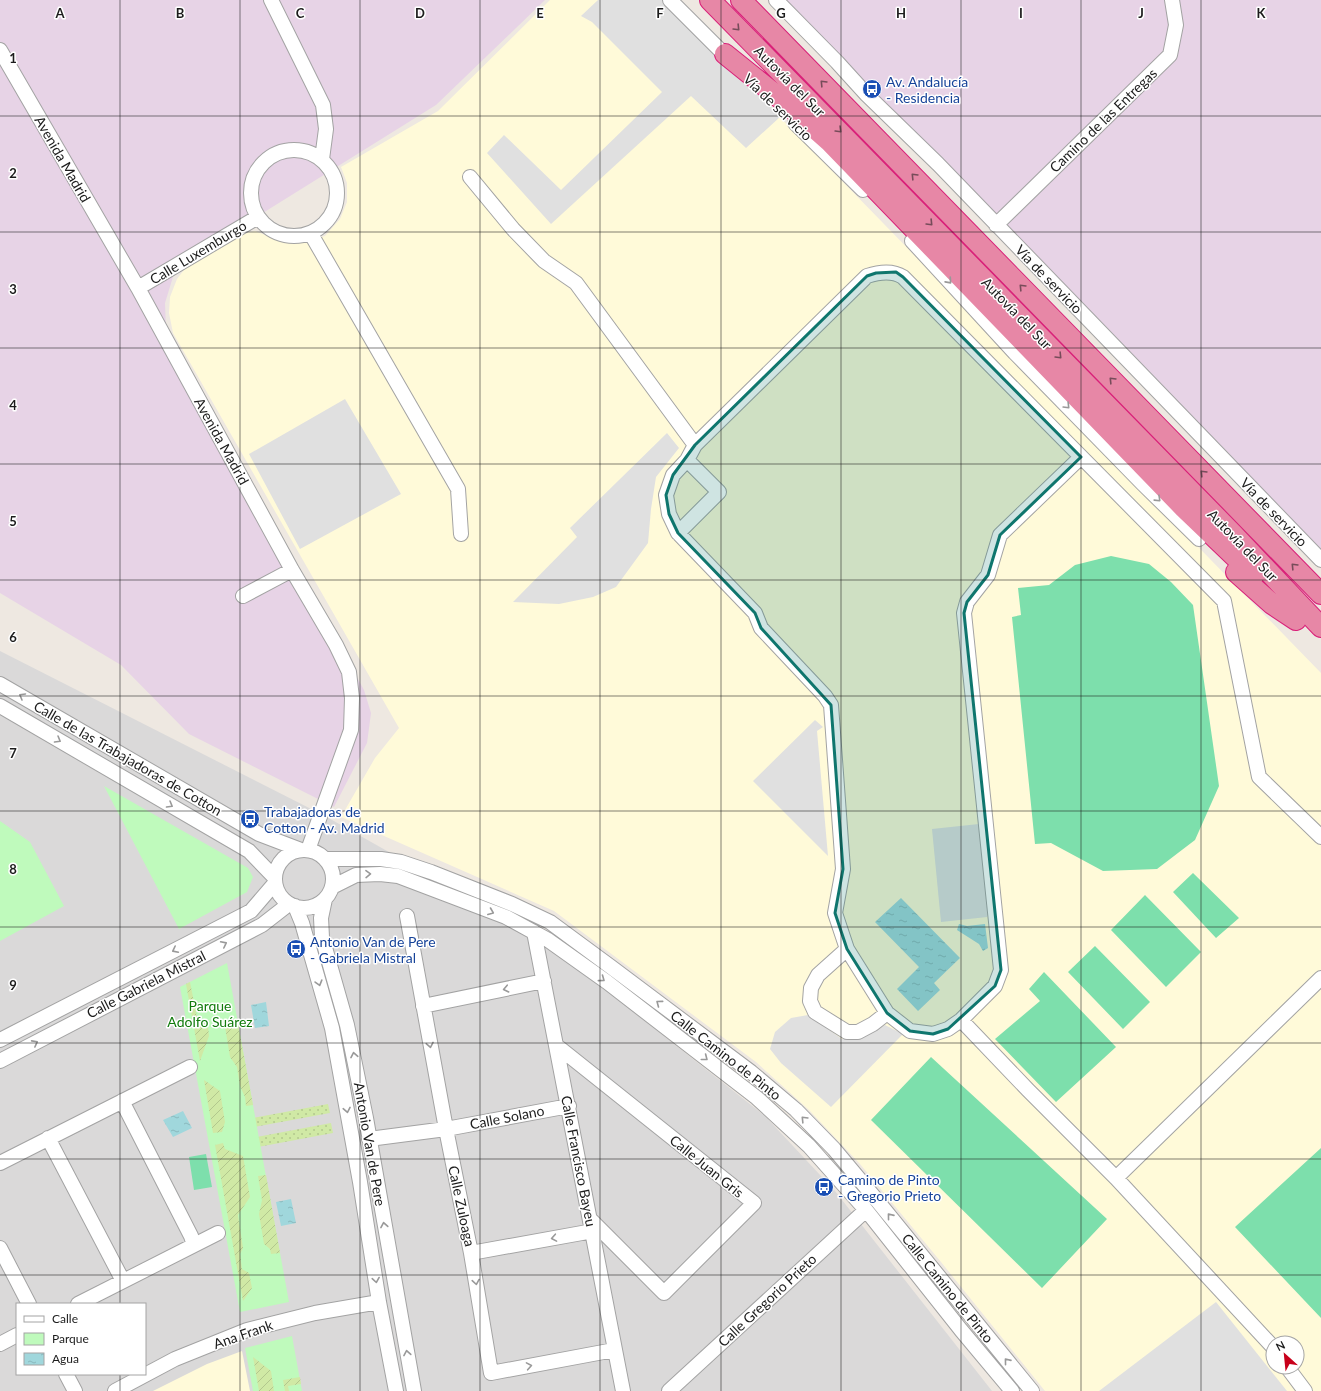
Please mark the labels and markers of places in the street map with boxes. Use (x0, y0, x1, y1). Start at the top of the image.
place label: Av. Andalucía - Residencia (886, 73, 968, 106)
bus stop icon: Av. Andalucía - Residencia (861, 78, 883, 100)
place label: Trabajadoras de Cotton - Av. Madrid (264, 803, 385, 836)
bus stop icon: Trabajadoras de Cotton - Av. Madrid (239, 808, 261, 830)
place label: Antonio Van de Pere - Gabriela Mistral (310, 933, 436, 966)
bus stop icon: Antonio Van de Pere - Gabriela Mistral (285, 938, 307, 960)
place label: Camino de Pinto - Gregorio Prieto (838, 1171, 941, 1204)
bus stop icon: Camino de Pinto - Gregorio Prieto (813, 1176, 835, 1198)

